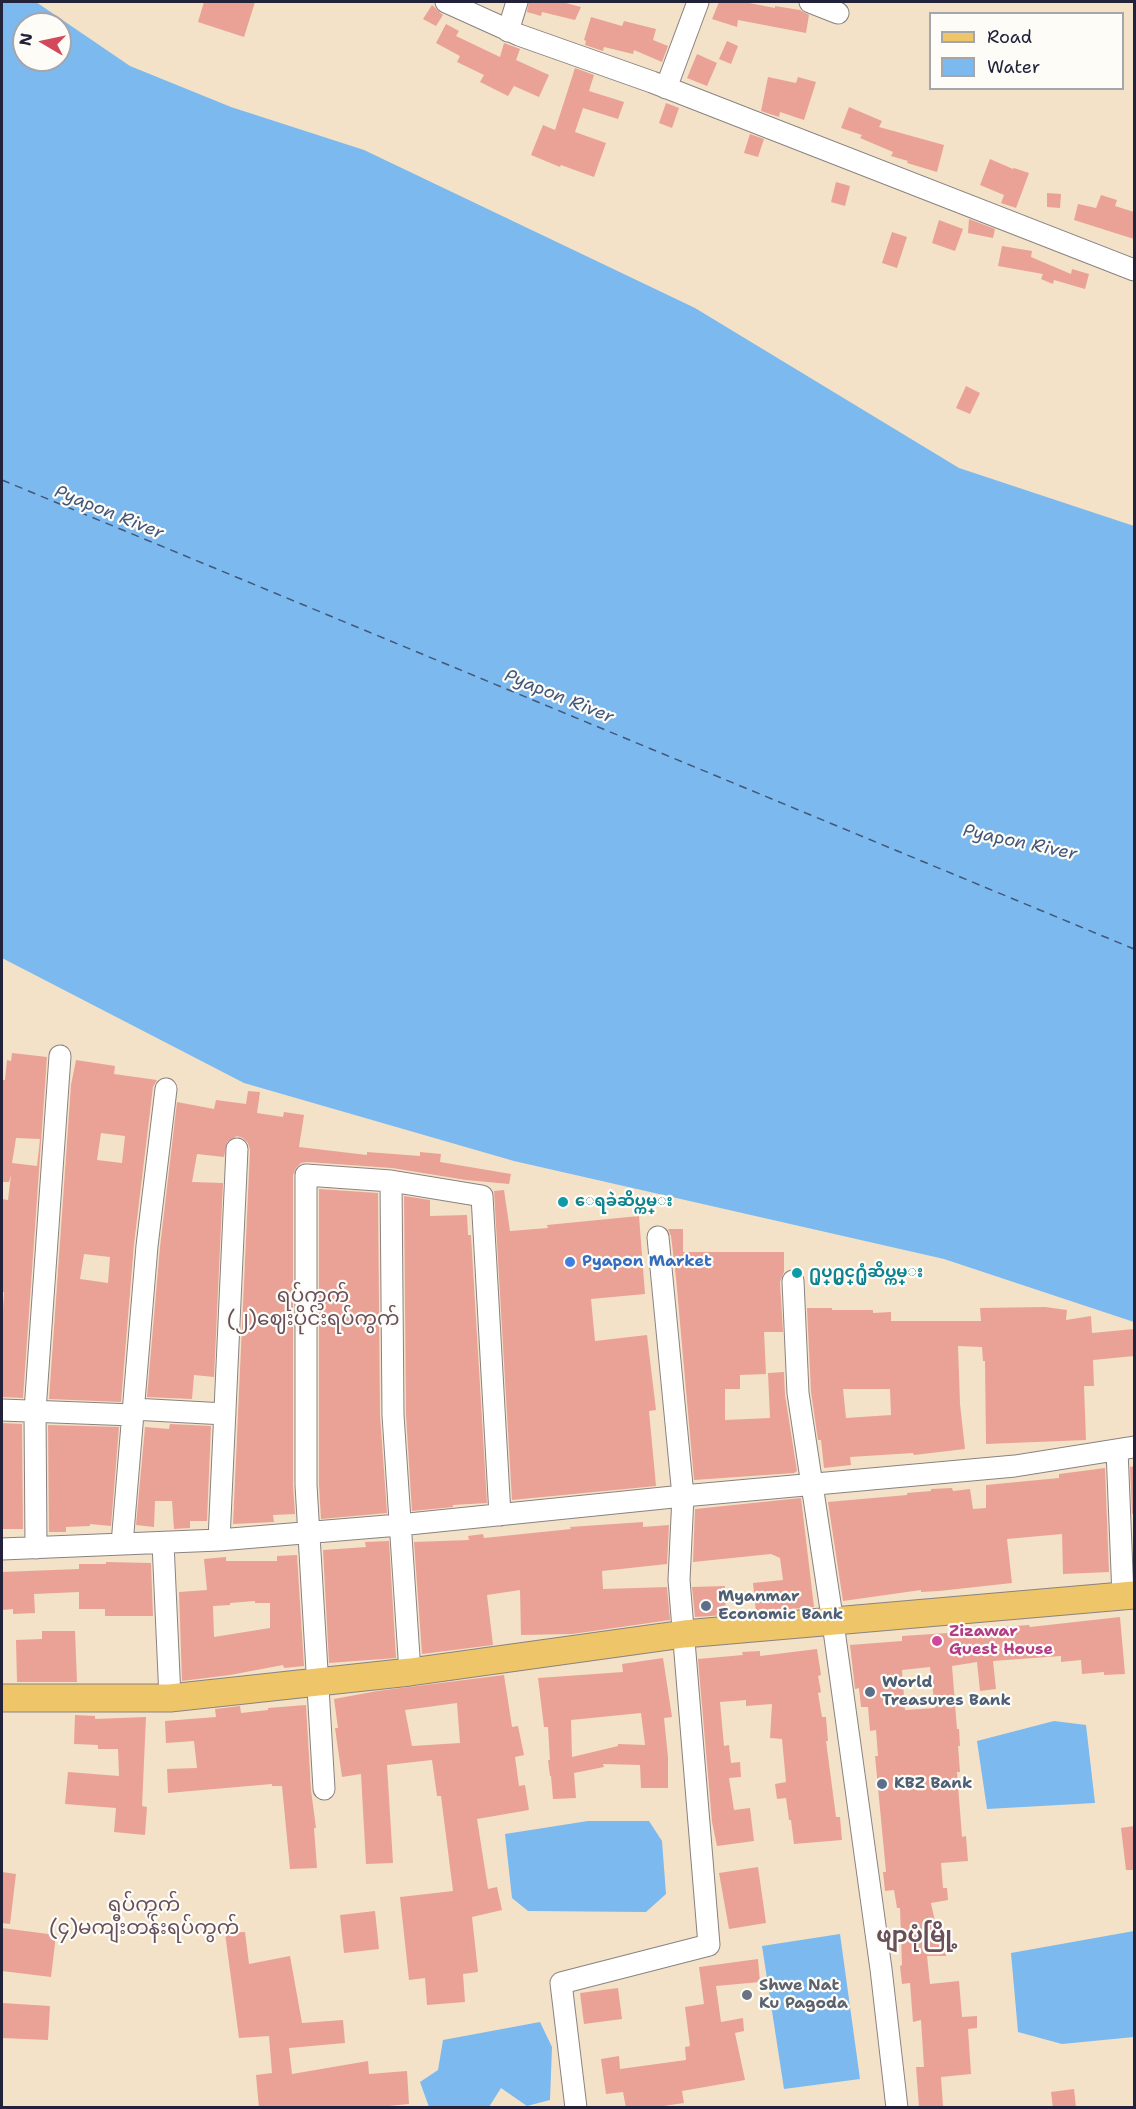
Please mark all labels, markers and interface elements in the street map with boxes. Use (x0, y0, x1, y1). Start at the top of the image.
north arrow (12, 12, 72, 72)
legend (929, 12, 1124, 90)
text: Road (987, 25, 1032, 49)
text: N (14, 32, 37, 47)
text: Water (987, 55, 1040, 79)
water label: Pyapon River (51, 481, 167, 545)
water label: Pyapon River (501, 665, 617, 729)
water label: Pyapon River (961, 820, 1079, 866)
place label: ေရခဲဆိပ္ကမ္း (575, 1192, 673, 1212)
marker: ေရခဲဆိပ္ကမ္း (556, 1195, 570, 1209)
place label: Pyapon Market (582, 1252, 712, 1272)
marker: Pyapon Market (563, 1255, 577, 1269)
place label: ႐ုပ္႐ွင္႐ုံဆိပ္ကမ္း (809, 1263, 923, 1283)
marker: ႐ုပ္႐ွင္႐ုံဆိပ္ကမ္း (790, 1266, 804, 1280)
district label: ရပ်ကွက် (၂)ဈေးပိုင်းရပ်ကွက် (227, 1285, 399, 1332)
place label: Myanmar Economic Bank (718, 1587, 843, 1625)
marker: Myanmar Economic Bank (699, 1599, 713, 1613)
place label: Zizawar Guest House (949, 1622, 1053, 1660)
marker: Zizawar Guest House (930, 1634, 944, 1648)
place label: World Treasures Bank (882, 1673, 1011, 1711)
marker: World Treasures Bank (863, 1685, 877, 1699)
place label: KBZ Bank (894, 1774, 972, 1794)
marker: KBZ Bank (875, 1777, 889, 1791)
district label: ရပ်ကွက် (၄)မကျီးတန်းရပ်ကွက် (49, 1894, 239, 1941)
district label: ဖျာပုံမြို့ (876, 1923, 958, 1949)
place label: Shwe Nat Ku Pagoda (759, 1976, 848, 2014)
marker: Shwe Nat Ku Pagoda (740, 1988, 754, 2002)

